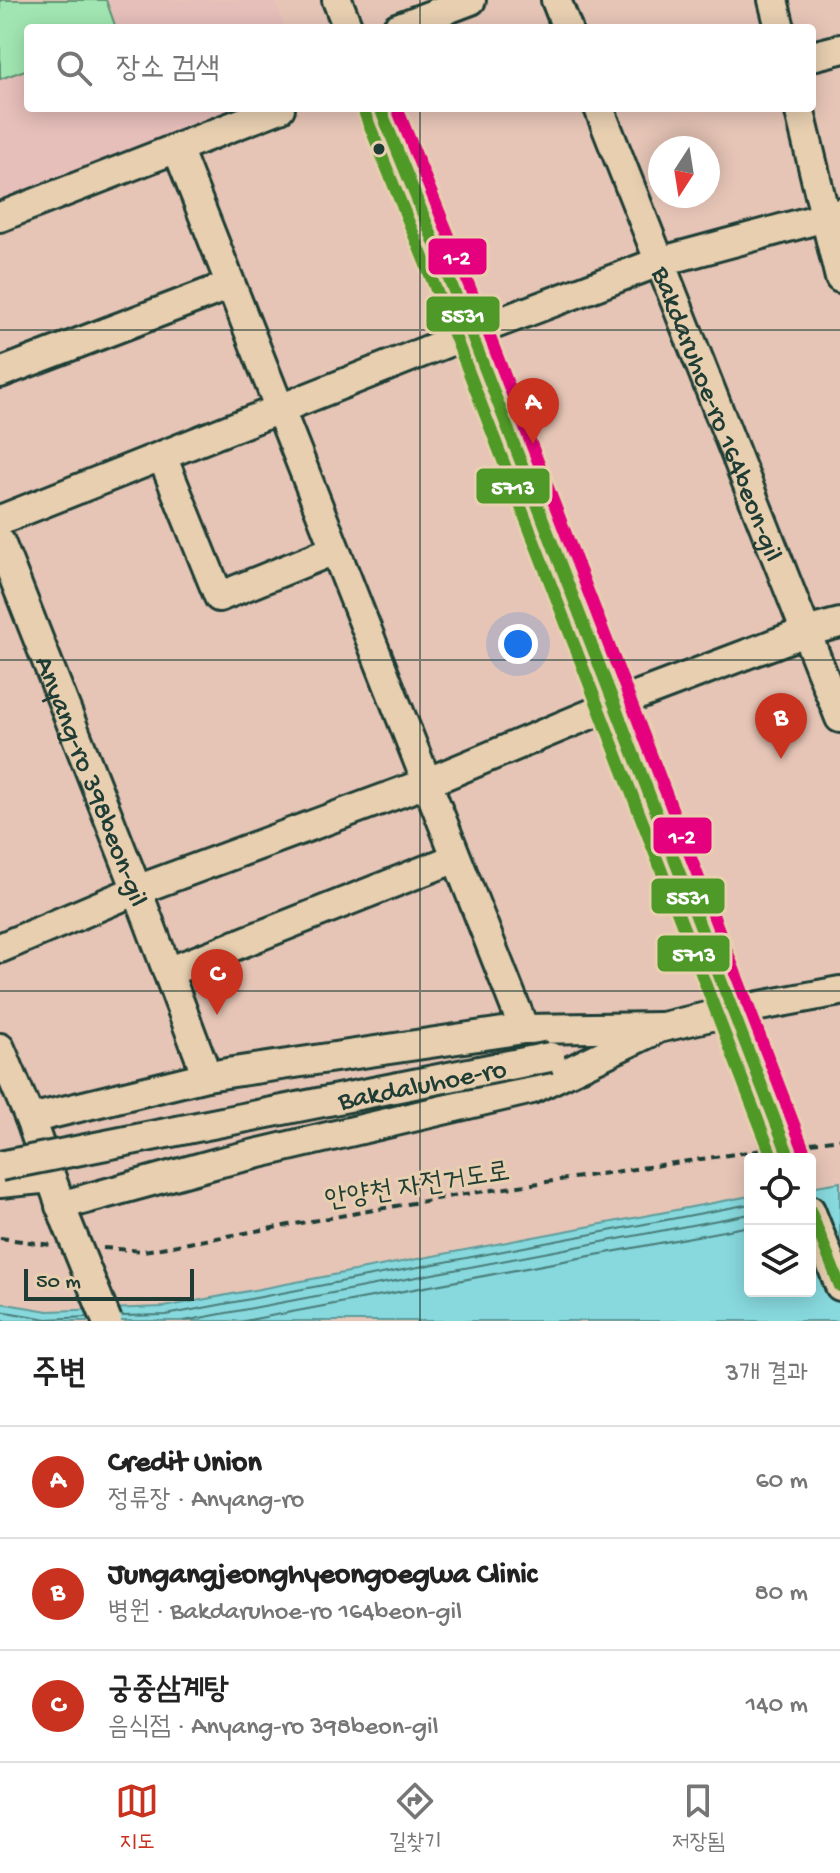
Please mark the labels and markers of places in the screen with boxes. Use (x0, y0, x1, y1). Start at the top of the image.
unlabelled marker (371, 141, 387, 157)
pin: A (507, 378, 559, 444)
pin: B (755, 693, 807, 759)
pin: C (191, 949, 243, 1015)

